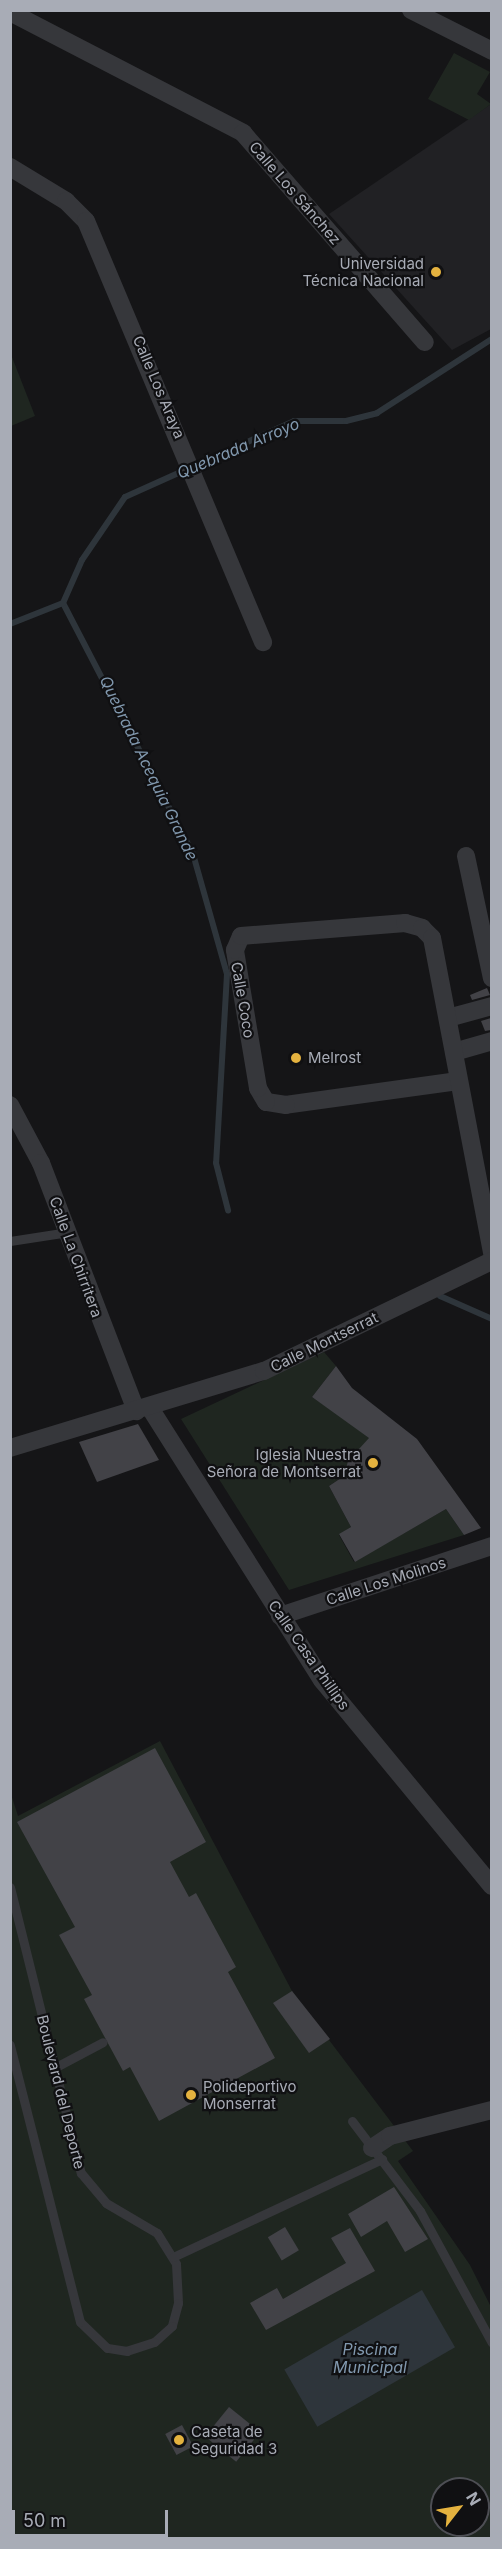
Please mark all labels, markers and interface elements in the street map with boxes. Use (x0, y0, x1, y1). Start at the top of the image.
street label: Calle Los Sánchez (245, 138, 345, 248)
place label: Universidad Técnica Nacional (302, 254, 424, 289)
marker: Universidad Técnica Nacional (429, 265, 443, 279)
street label: Calle Los Araya (129, 333, 189, 441)
water label: Quebrada Arroyo (174, 414, 302, 482)
water label: Quebrada Acequia Grande (96, 672, 202, 864)
street label: Calle Coco (227, 960, 259, 1040)
place label: Melrost (308, 1049, 361, 1067)
marker: Melrost (289, 1051, 303, 1065)
street label: Calle La Chirritera (46, 1194, 106, 1320)
street label: Calle Montserrat (267, 1308, 381, 1376)
place label: Iglesia Nuestra Señora de Montserrat (207, 1445, 361, 1480)
marker: Iglesia Nuestra Señora de Montserrat (366, 1456, 380, 1470)
street label: Calle Los Molinos (324, 1553, 448, 1609)
street label: Calle Casa Phillips (264, 1597, 354, 1713)
street label: Boulevard del Deporte (33, 2013, 89, 2171)
place label: Polideportivo Monserrat (203, 2077, 296, 2112)
marker: Polideportivo Monserrat (184, 2088, 198, 2102)
water label: Piscina Municipal (333, 2339, 407, 2377)
place label: Caseta de Seguridad 3 (191, 2422, 277, 2457)
marker: Caseta de Seguridad 3 (172, 2433, 186, 2447)
north arrow (430, 2477, 490, 2537)
text: N (462, 2488, 485, 2509)
scale bar (15, 2498, 171, 2536)
text: 50 m (23, 2510, 66, 2531)

